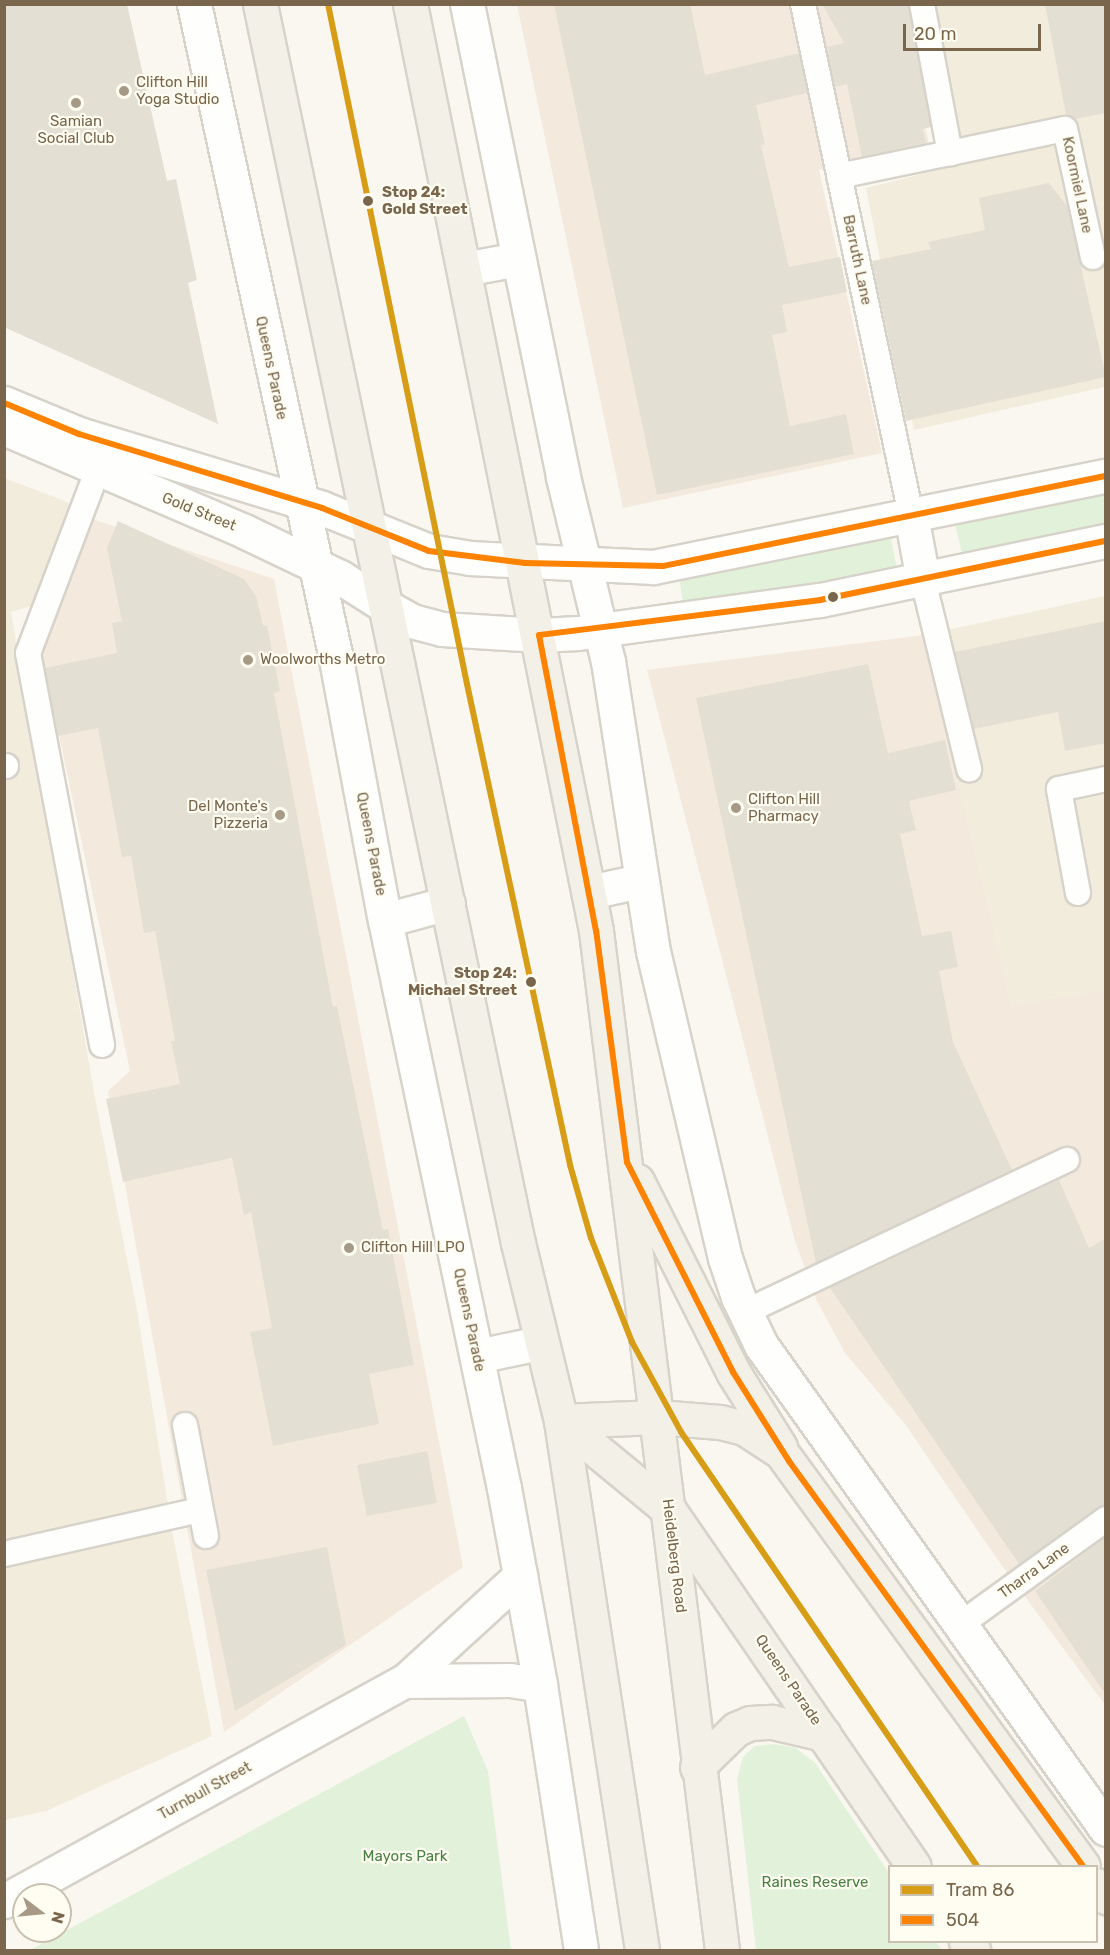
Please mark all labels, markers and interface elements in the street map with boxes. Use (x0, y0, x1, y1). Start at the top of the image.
scale bar (906, 12, 1044, 50)
text: 20 m (914, 23, 956, 45)
place label: Clifton Hill Yoga Studio (136, 73, 219, 108)
marker: Clifton Hill Yoga Studio (117, 84, 131, 98)
marker: Samian Social Club (69, 96, 83, 110)
place label: Samian Social Club (37, 112, 115, 147)
street label: Koormiel Lane (1058, 135, 1096, 235)
place label: Stop 24: Gold Street (382, 183, 467, 218)
marker: Stop 24: Gold Street (359, 192, 377, 210)
street label: Barruth Lane (839, 213, 875, 307)
street label: Queens Parade (251, 315, 291, 421)
street label: Gold Street (159, 489, 239, 535)
unlabelled marker (827, 591, 839, 603)
place label: Woolworths Metro (260, 651, 385, 669)
marker: Woolworths Metro (241, 653, 255, 667)
place label: Clifton Hill Pharmacy (748, 790, 820, 825)
street label: Queens Parade (352, 791, 390, 897)
place label: Del Monte's Pizzeria (188, 797, 268, 832)
marker: Clifton Hill Pharmacy (729, 801, 743, 815)
marker: Del Monte's Pizzeria (273, 808, 287, 822)
place label: Stop 24: Michael Street (408, 964, 517, 999)
marker: Stop 24: Michael Street (522, 973, 540, 991)
place label: Clifton Hill LPO (361, 1239, 465, 1257)
marker: Clifton Hill LPO (342, 1241, 356, 1255)
street label: Queens Parade (449, 1267, 489, 1373)
street label: Heidelberg Road (658, 1498, 690, 1614)
street label: Tharra Lane (995, 1539, 1073, 1603)
street label: Queens Parade (751, 1631, 825, 1729)
street label: Turnbull Street (155, 1758, 255, 1824)
park label: Mayors Park (363, 1848, 447, 1866)
legend (888, 1865, 1098, 1943)
park label: Raines Reserve (762, 1874, 868, 1892)
text: Tram 86 (946, 1879, 1014, 1901)
north arrow (12, 1883, 72, 1943)
text: N (47, 1909, 69, 1926)
text: 504 (946, 1909, 979, 1931)

